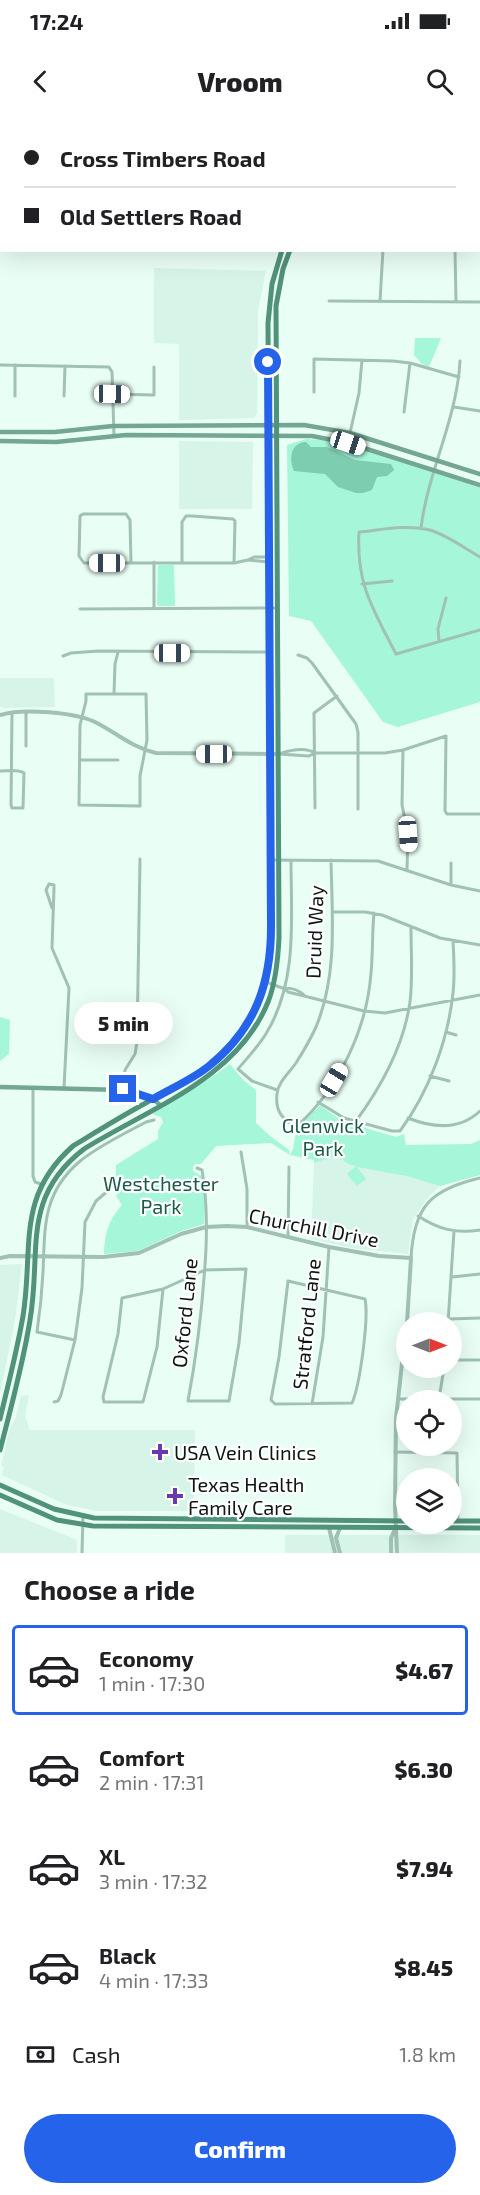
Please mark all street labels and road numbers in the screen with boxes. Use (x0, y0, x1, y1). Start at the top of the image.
street label: Druid Way (300, 884, 328, 979)
street label: Churchill Drive (247, 1203, 381, 1251)
street label: Oxford Lane (166, 1257, 202, 1369)
street label: Stratford Lane (287, 1257, 325, 1391)

